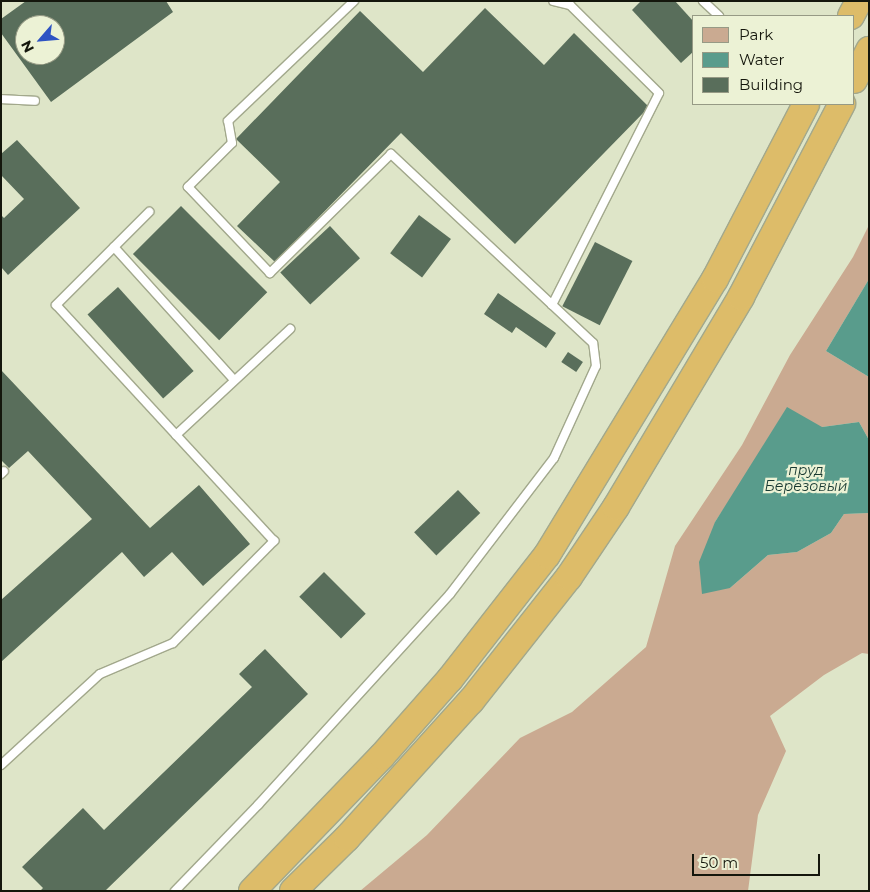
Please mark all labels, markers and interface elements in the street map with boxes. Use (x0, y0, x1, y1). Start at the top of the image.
north arrow (15, 15, 65, 65)
legend (692, 15, 855, 105)
text: Park (739, 25, 773, 44)
text: N (17, 37, 38, 55)
text: Water (739, 50, 785, 69)
text: Building (739, 75, 803, 94)
water label: пруд Берёзовый (765, 462, 847, 494)
scale bar (695, 844, 822, 876)
text: 50 m (700, 853, 738, 872)

